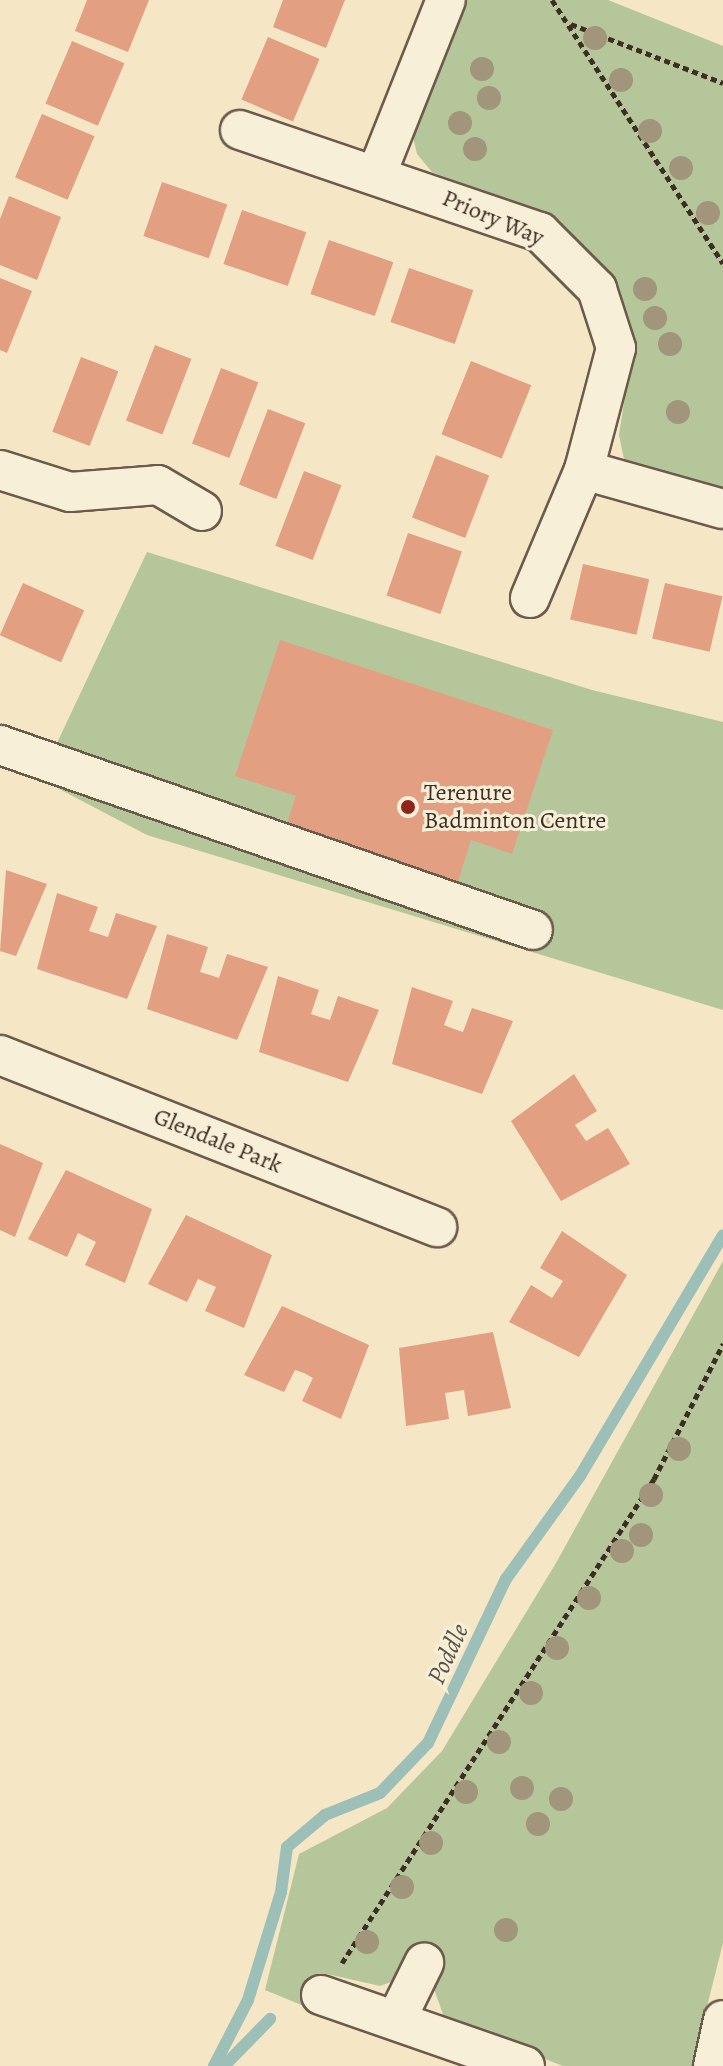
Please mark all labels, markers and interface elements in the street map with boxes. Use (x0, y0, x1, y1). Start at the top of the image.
street label: Priory Way (438, 184, 548, 252)
place label: Terenure Badminton Centre (424, 779, 606, 835)
marker: Terenure Badminton Centre (399, 798, 417, 816)
street label: Glendale Park (150, 1102, 286, 1180)
water label: Poddle (421, 1619, 475, 1689)

